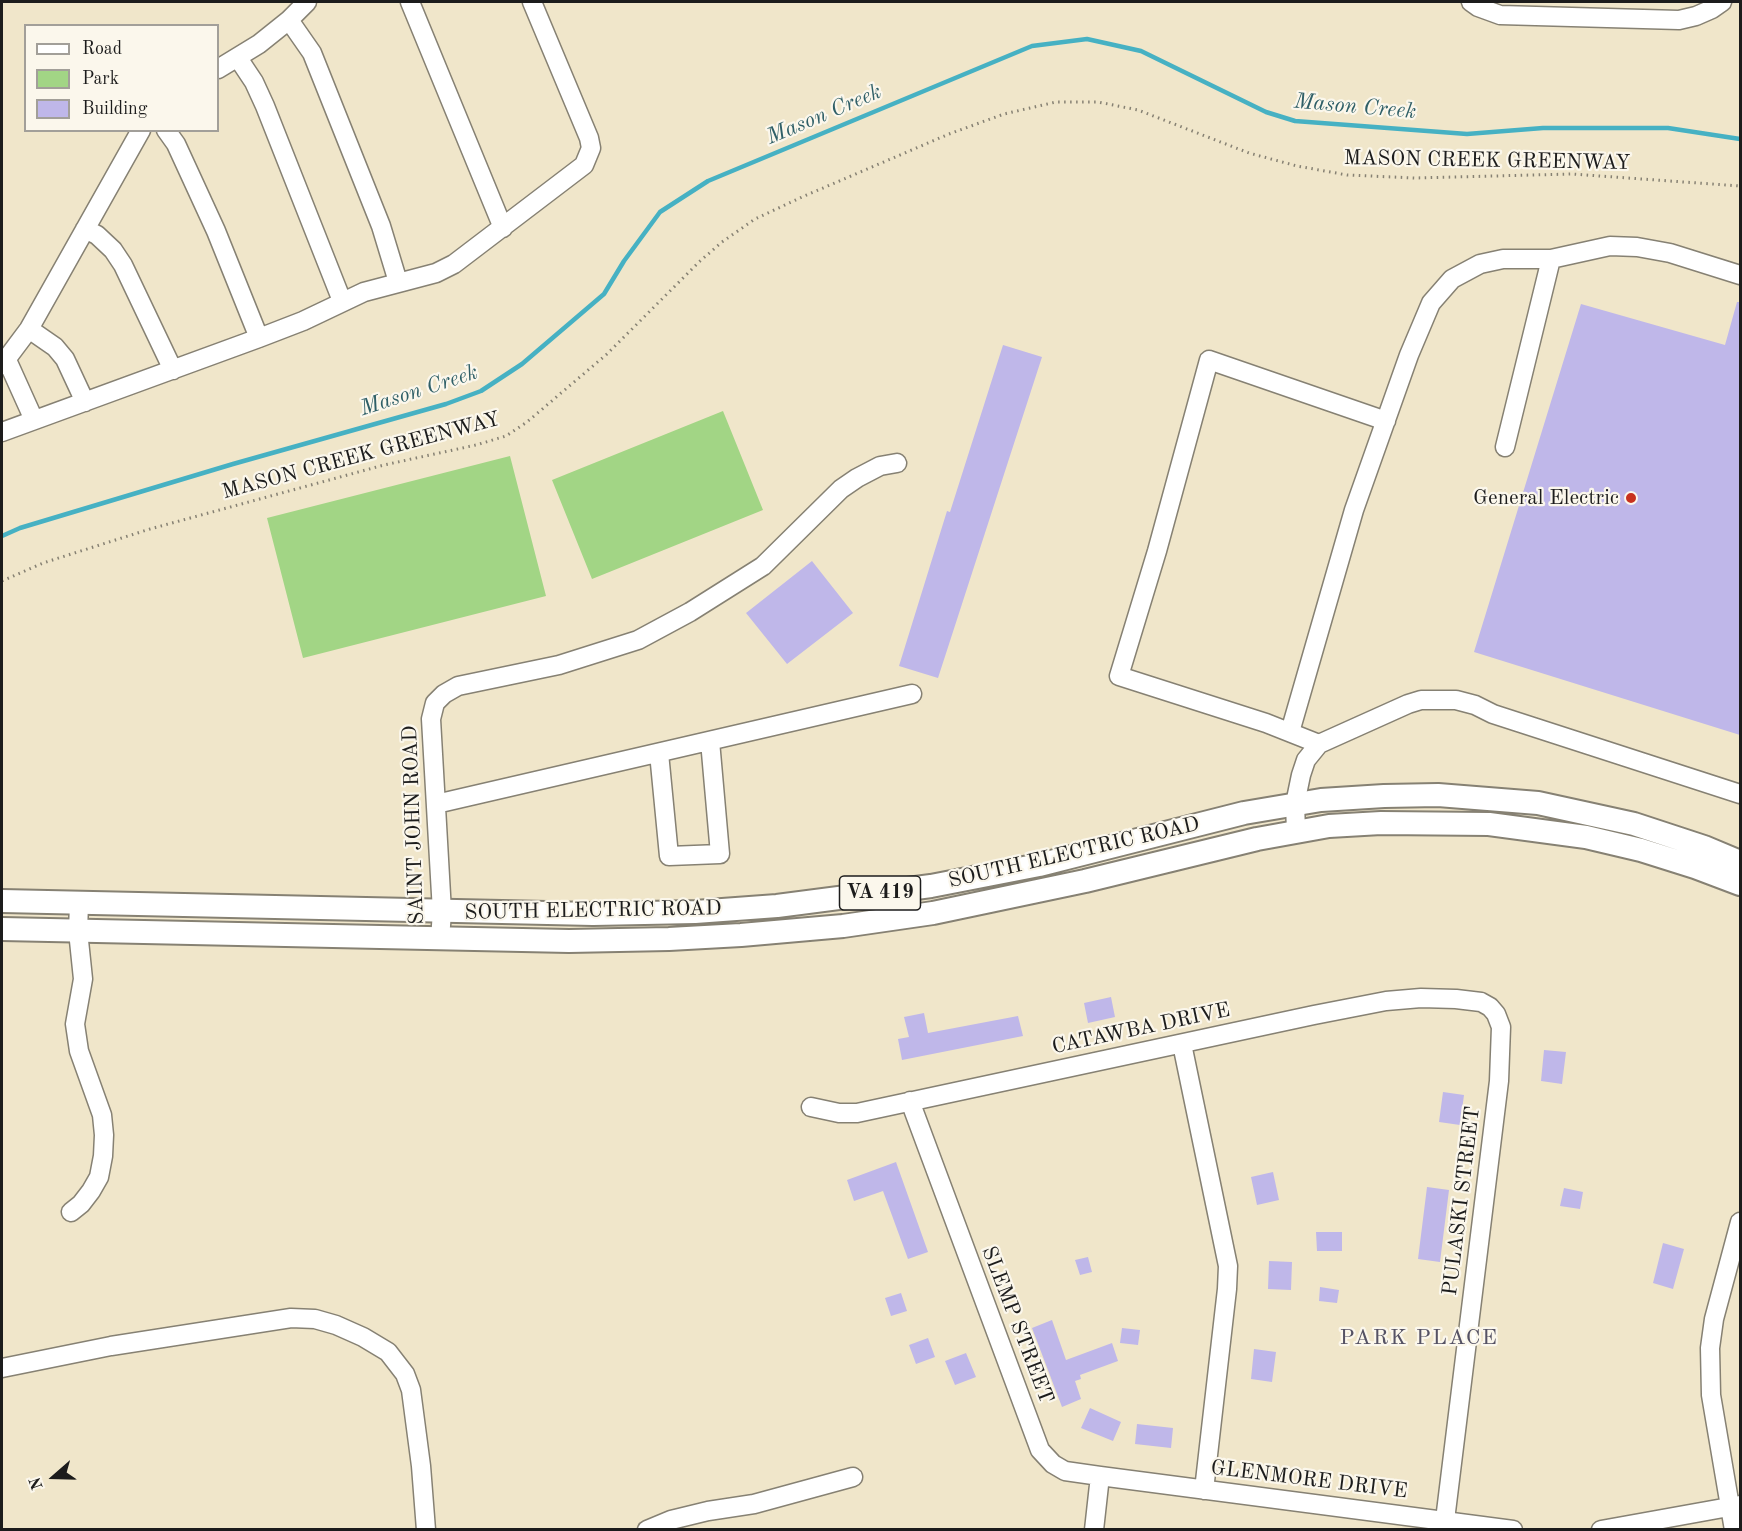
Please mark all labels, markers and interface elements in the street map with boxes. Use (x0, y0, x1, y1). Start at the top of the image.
legend (24, 24, 219, 132)
text: Road (82, 40, 122, 58)
text: Park (82, 70, 119, 88)
water label: Mason Creek (762, 79, 886, 151)
water label: Mason Creek (1293, 89, 1417, 125)
text: Building (82, 100, 147, 118)
street label: MASON CREEK GREENWAY (1343, 146, 1631, 176)
water label: Mason Creek (357, 359, 481, 423)
street label: MASON CREEK GREENWAY (219, 407, 503, 505)
place label: General Electric (1473, 485, 1619, 511)
marker: General Electric (1624, 491, 1638, 505)
street label: SAINT JOHN ROAD (398, 725, 430, 925)
street label: SOUTH ELECTRIC ROAD (946, 812, 1202, 894)
road number: VA 419 (840, 876, 920, 910)
street label: SOUTH ELECTRIC ROAD (464, 896, 722, 926)
street label: CATAWBA DRIVE (1050, 998, 1232, 1060)
street label: PULASKI STREET (1438, 1105, 1486, 1297)
street label: SLEMP STREET (975, 1243, 1059, 1407)
district label: PARK PLACE (1339, 1325, 1499, 1351)
north arrow (24, 1447, 84, 1507)
street label: GLENMORE DRIVE (1209, 1455, 1409, 1505)
text: N (27, 1475, 47, 1492)

